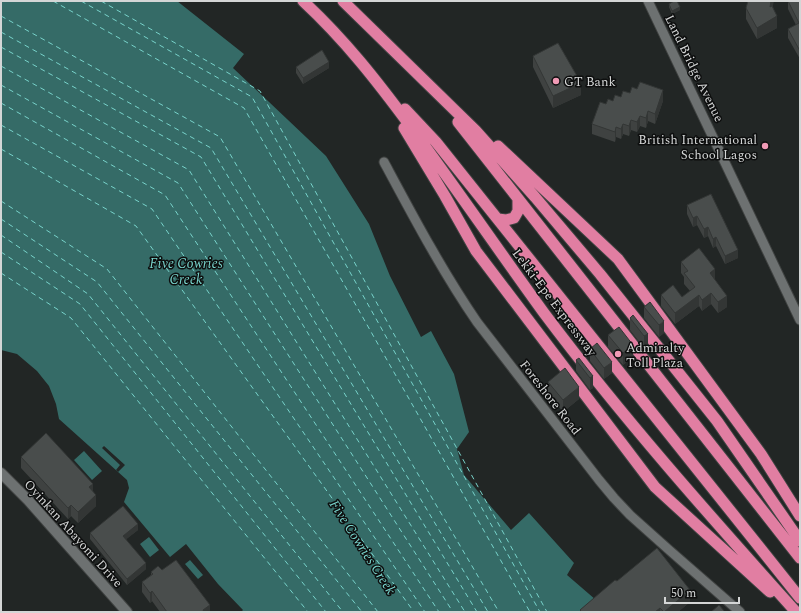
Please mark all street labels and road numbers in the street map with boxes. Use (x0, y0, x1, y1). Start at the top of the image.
street label: Land Bridge Avenue (659, 11, 729, 125)
street label: Lekki-Epe Expressway (507, 245, 602, 361)
street label: Foreshore Road (515, 356, 586, 439)
street label: Oyinkan Abayomi Drive (19, 475, 127, 592)

